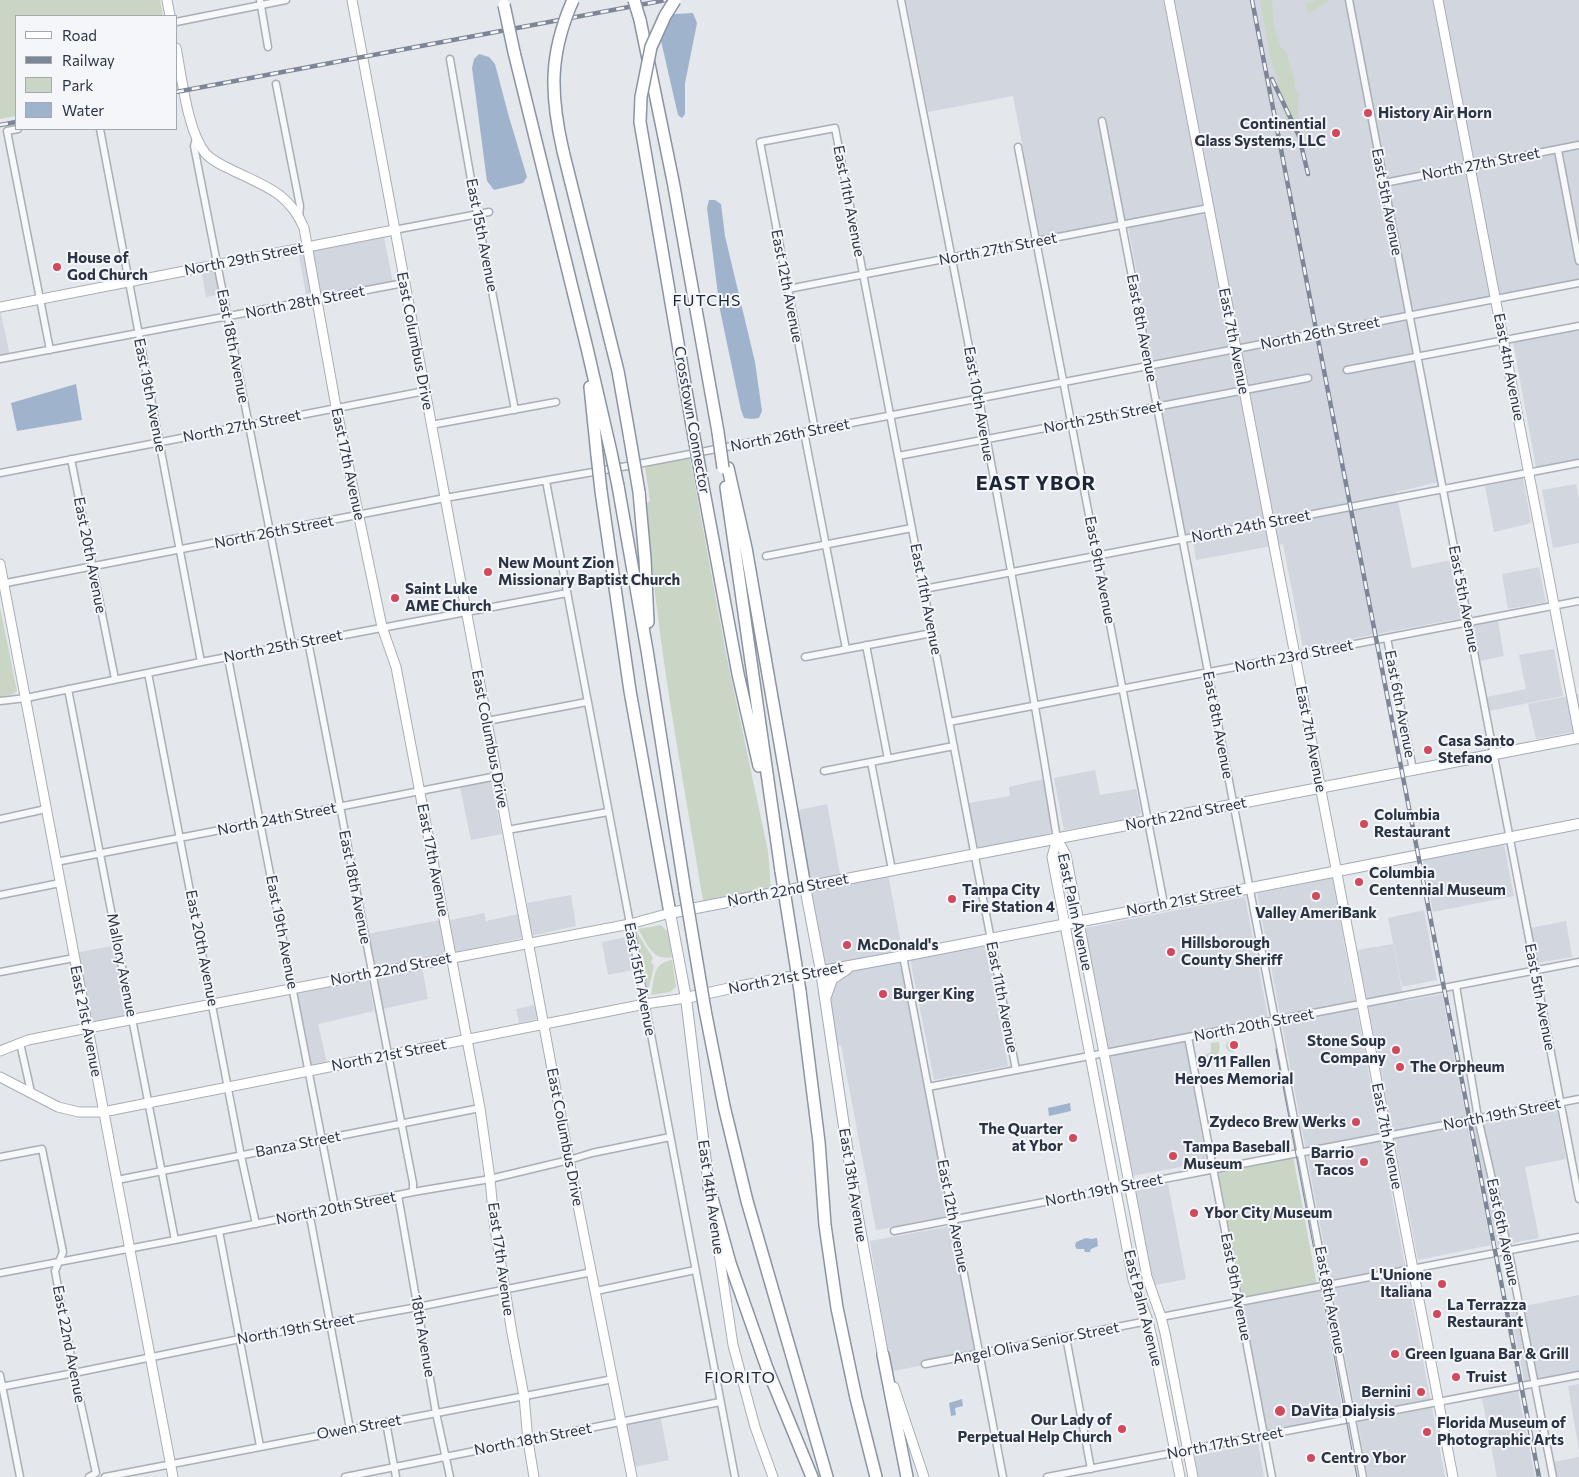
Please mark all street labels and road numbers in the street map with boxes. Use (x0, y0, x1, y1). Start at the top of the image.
street label: East 11th Avenue (829, 144, 869, 258)
street label: North 27th Street (1420, 144, 1542, 184)
street label: East 5th Avenue (1368, 147, 1406, 257)
street label: East 15th Avenue (462, 177, 502, 293)
street label: East 12th Avenue (767, 228, 807, 344)
street label: North 27th Street (937, 229, 1059, 269)
street label: North 29th Street (183, 239, 305, 279)
street label: East Columbus Drive (393, 270, 437, 412)
street label: East 8th Avenue (1123, 273, 1161, 383)
street label: North 28th Street (244, 282, 366, 322)
street label: East 7th Avenue (1215, 286, 1253, 396)
street label: East 18th Avenue (213, 287, 253, 405)
street label: East 4th Avenue (1490, 312, 1528, 422)
street label: North 26th Street (1259, 313, 1381, 353)
street label: East 19th Avenue (130, 336, 170, 454)
street label: Crosstown Connector (670, 345, 714, 495)
street label: East 10th Avenue (960, 345, 998, 463)
street label: North 25th Street (1042, 397, 1164, 437)
street label: North 27th Street (181, 406, 303, 446)
street label: East 17th Avenue (327, 406, 369, 522)
street label: North 26th Street (729, 415, 851, 455)
street label: East 20th Avenue (70, 495, 110, 615)
street label: North 24th Street (1190, 506, 1312, 546)
street label: North 26th Street (213, 512, 335, 552)
street label: East 9th Avenue (1081, 515, 1119, 625)
street label: East 11th Avenue (906, 542, 946, 656)
street label: East 5th Avenue (1445, 544, 1483, 654)
street label: North 25th Street (222, 626, 344, 666)
street label: North 23rd Street (1233, 636, 1355, 676)
street label: East 6th Avenue (1381, 649, 1419, 759)
street label: East Columbus Drive (468, 668, 512, 810)
street label: East 8th Avenue (1199, 670, 1237, 780)
street label: East 7th Avenue (1292, 684, 1330, 794)
street label: North 22nd Street (1124, 793, 1248, 835)
street label: North 24th Street (216, 799, 338, 839)
street label: East 17th Avenue (413, 802, 453, 918)
street label: East 18th Avenue (335, 828, 375, 946)
street label: East Palm Avenue (1054, 852, 1096, 972)
street label: North 22nd Street (726, 869, 850, 911)
street label: East 19th Avenue (262, 873, 302, 991)
street label: North 21st Street (1125, 880, 1243, 920)
street label: East 20th Avenue (182, 888, 222, 1008)
street label: Mallory Avenue (103, 912, 141, 1018)
street label: East 15th Avenue (620, 921, 660, 1037)
street label: East 11th Avenue (982, 940, 1022, 1054)
street label: East 5th Avenue (1521, 942, 1559, 1052)
street label: North 22nd Street (329, 948, 453, 990)
street label: North 21st Street (727, 958, 845, 998)
street label: East 21st Avenue (66, 964, 106, 1078)
street label: North 20th Street (1192, 1005, 1316, 1045)
street label: North 21st Street (330, 1035, 448, 1075)
street label: East Columbus Drive (543, 1066, 587, 1208)
street label: East 7th Avenue (1368, 1081, 1406, 1191)
street label: North 19th Street (1442, 1094, 1562, 1134)
street label: Banza Street (254, 1127, 342, 1161)
street label: East 13th Avenue (835, 1127, 871, 1243)
street label: East 14th Avenue (694, 1139, 728, 1255)
street label: East 12th Avenue (933, 1158, 973, 1274)
street label: North 19th Street (1044, 1170, 1164, 1210)
street label: East 6th Avenue (1483, 1177, 1523, 1287)
street label: North 20th Street (274, 1188, 398, 1228)
street label: East 17th Avenue (484, 1201, 518, 1317)
street label: East 9th Avenue (1217, 1232, 1255, 1342)
street label: East 8th Avenue (1311, 1245, 1349, 1355)
street label: East Palm Avenue (1120, 1248, 1166, 1368)
street label: East 22nd Avenue (49, 1284, 89, 1404)
street label: 18th Avenue (407, 1293, 439, 1379)
street label: North 19th Street (236, 1310, 356, 1348)
street label: Angel Oliva Senior Street (951, 1318, 1121, 1368)
street label: Owen Street (315, 1411, 403, 1443)
street label: North 18th Street (473, 1419, 593, 1459)
street label: North 17th Street (1165, 1423, 1285, 1463)

